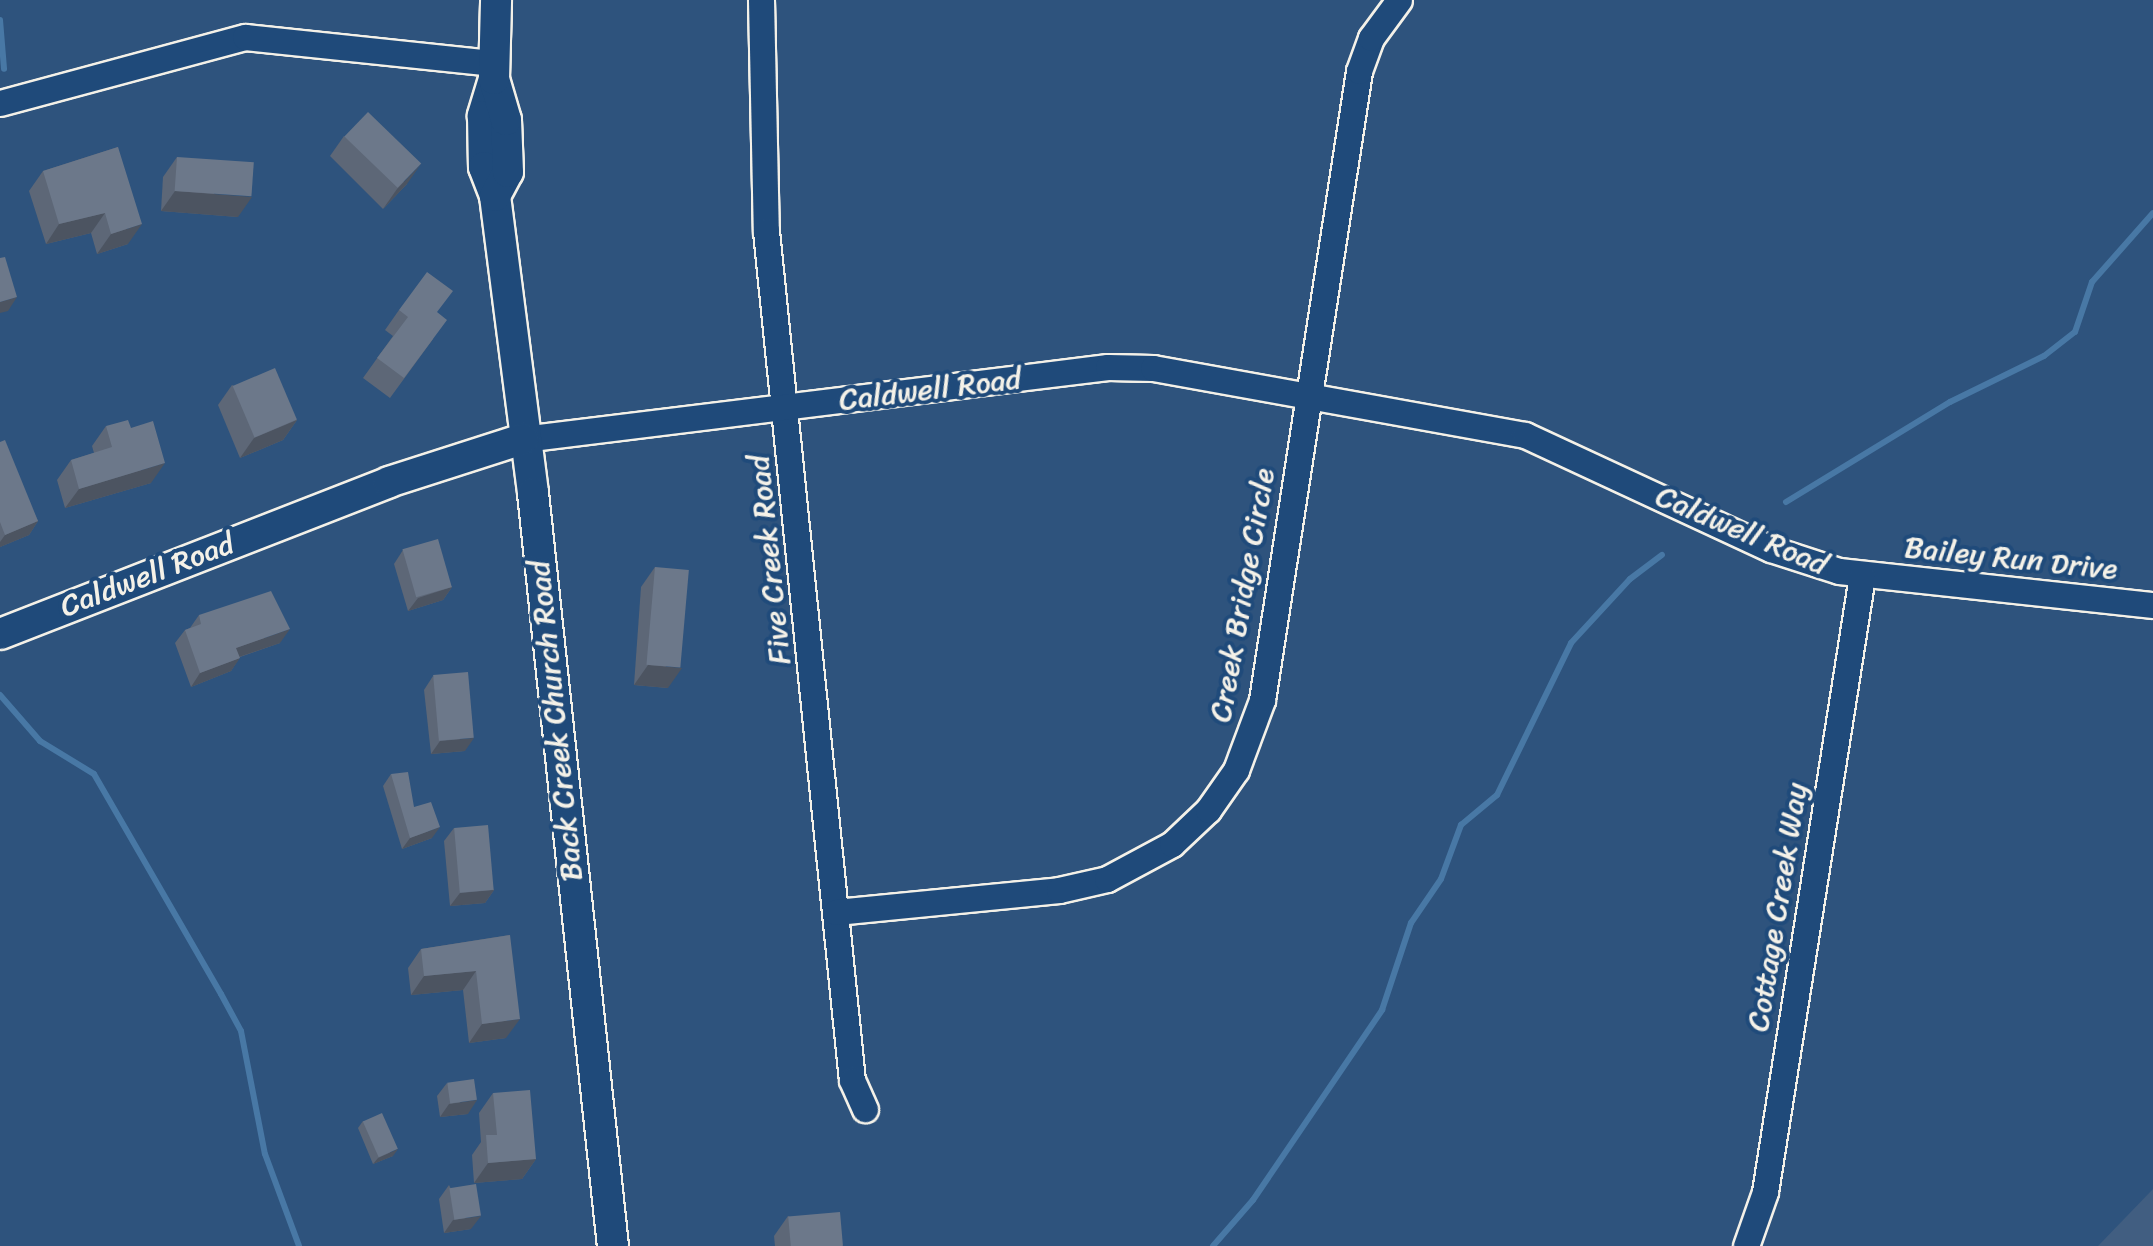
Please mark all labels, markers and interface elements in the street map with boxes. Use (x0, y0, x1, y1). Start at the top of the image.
street label: Caldwell Road (837, 360, 1023, 418)
street label: Five Creek Road (740, 453, 798, 667)
street label: Creek Bridge Circle (1202, 465, 1282, 725)
street label: Caldwell Road (1651, 478, 1833, 582)
street label: Caldwell Road (55, 525, 239, 625)
street label: Bailey Run Drive (1902, 529, 2120, 587)
street label: Back Creek Church Road (520, 558, 590, 884)
street label: Cottage Creek Way (1740, 780, 1814, 1034)

